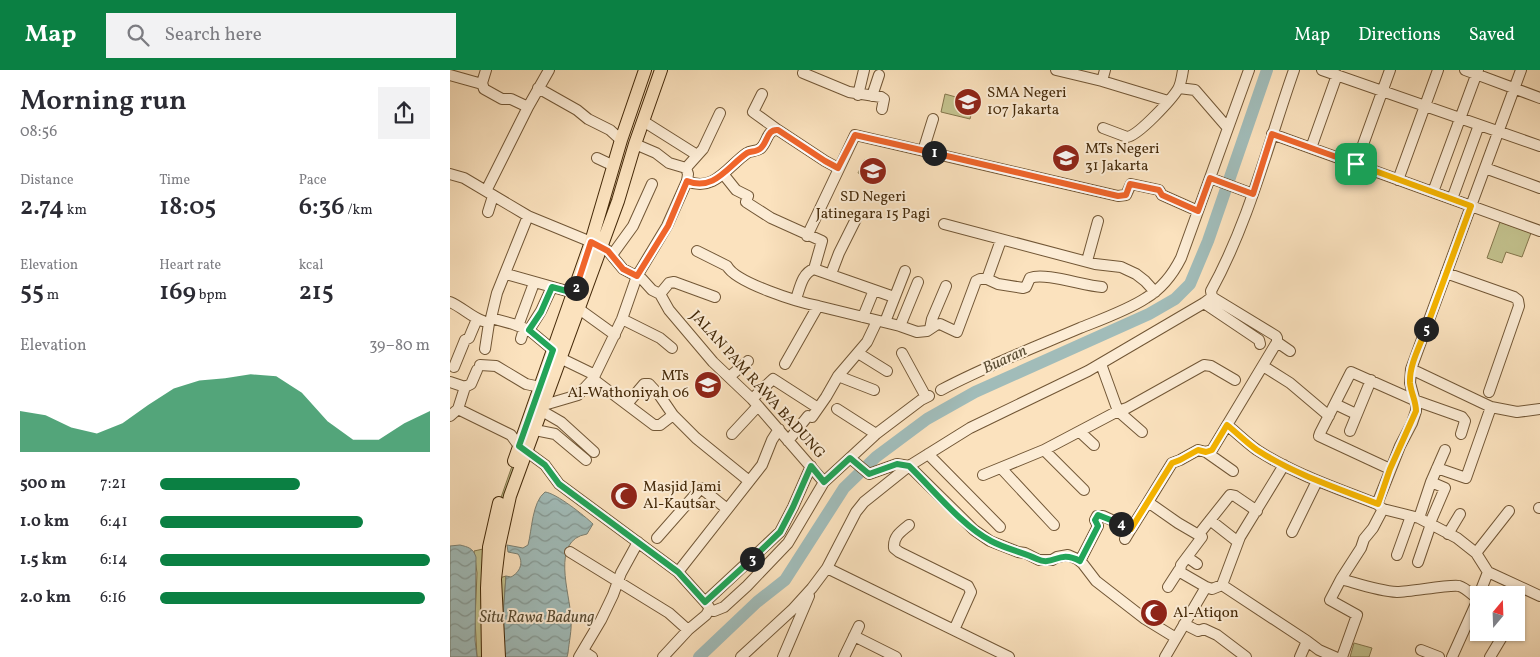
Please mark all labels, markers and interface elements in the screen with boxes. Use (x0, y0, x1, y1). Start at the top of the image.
search box (106, 13, 456, 58)
text: Map (25, 18, 76, 52)
icon: search (124, 21, 152, 49)
text: Search here (164, 22, 262, 48)
text: Map (1294, 23, 1330, 48)
text: Directions (1358, 23, 1441, 48)
text: Saved (1469, 23, 1515, 48)
text: Morning run (20, 82, 187, 121)
place label: SMA Negeri 107 Jakarta (987, 83, 1067, 121)
button: share (378, 87, 430, 139)
school or university icon: SMA Negeri 107 Jakarta (953, 87, 983, 117)
text: 08:56 (20, 121, 57, 143)
place label: MTs Negeri 31 Jakarta (1085, 139, 1160, 177)
pin: 1 (922, 140, 946, 166)
school or university icon: MTs Negeri 31 Jakarta (1051, 143, 1081, 173)
pin (1335, 143, 1377, 185)
text: 1 (932, 144, 937, 163)
icon: arrive (1342, 150, 1370, 178)
school or university icon: SD Negeri Jatinegara 15 Pagi (858, 156, 888, 186)
text: Distance (20, 171, 74, 190)
text: Time (159, 171, 190, 190)
text: Pace (299, 171, 327, 190)
place label: SD Negeri Jatinegara 15 Pagi (816, 187, 930, 225)
text: 2.74 (20, 190, 64, 225)
text: 18:05 (159, 190, 216, 225)
text: 6:36 (299, 190, 345, 225)
text: km (64, 201, 87, 220)
text: /km (345, 201, 373, 220)
text: Elevation (20, 256, 78, 275)
text: Heart rate (159, 256, 221, 275)
text: kcal (299, 256, 324, 275)
text: 55 (20, 275, 44, 310)
text: 169 (159, 275, 196, 310)
text: 215 (299, 275, 334, 310)
pin: 2 (564, 276, 588, 300)
text: 2 (573, 279, 580, 298)
text: m (44, 286, 59, 305)
text: bpm (196, 286, 227, 305)
street label: JALAN PAM RAWA BADUNG (685, 306, 829, 464)
pin: 5 (1414, 316, 1438, 342)
text: 5 (1423, 320, 1430, 339)
text: Elevation (20, 335, 87, 357)
text: 39–80 m (369, 335, 430, 357)
water label: Buaran (979, 340, 1031, 380)
place label: MTs Al-Wathoniyah 06 (567, 366, 689, 404)
school or university icon: MTs Al-Wathoniyah 06 (693, 370, 723, 400)
text: 500 m (20, 473, 66, 495)
text: 7:21 (100, 473, 126, 495)
place label: Masjid Jami Al-Kautsar (643, 477, 721, 515)
mosque icon: Masjid Jami Al-Kautsar (609, 481, 639, 511)
text: 1.0 km (20, 511, 69, 533)
text: 6:41 (100, 511, 128, 533)
pin: 4 (1108, 512, 1134, 536)
text: 4 (1117, 515, 1126, 534)
pin: 3 (740, 546, 764, 572)
text: 1.5 km (20, 549, 67, 571)
text: 6:14 (100, 549, 128, 571)
text: 3 (749, 550, 756, 569)
north arrow (1470, 586, 1525, 641)
map controls (1470, 586, 1525, 641)
text: 2.0 km (20, 587, 71, 609)
text: 6:16 (100, 587, 126, 609)
mosque icon: Al-Atiqon (1139, 598, 1169, 628)
place label: Al-Atiqon (1173, 603, 1239, 624)
water label: Situ Rawa Badung (480, 607, 594, 629)

